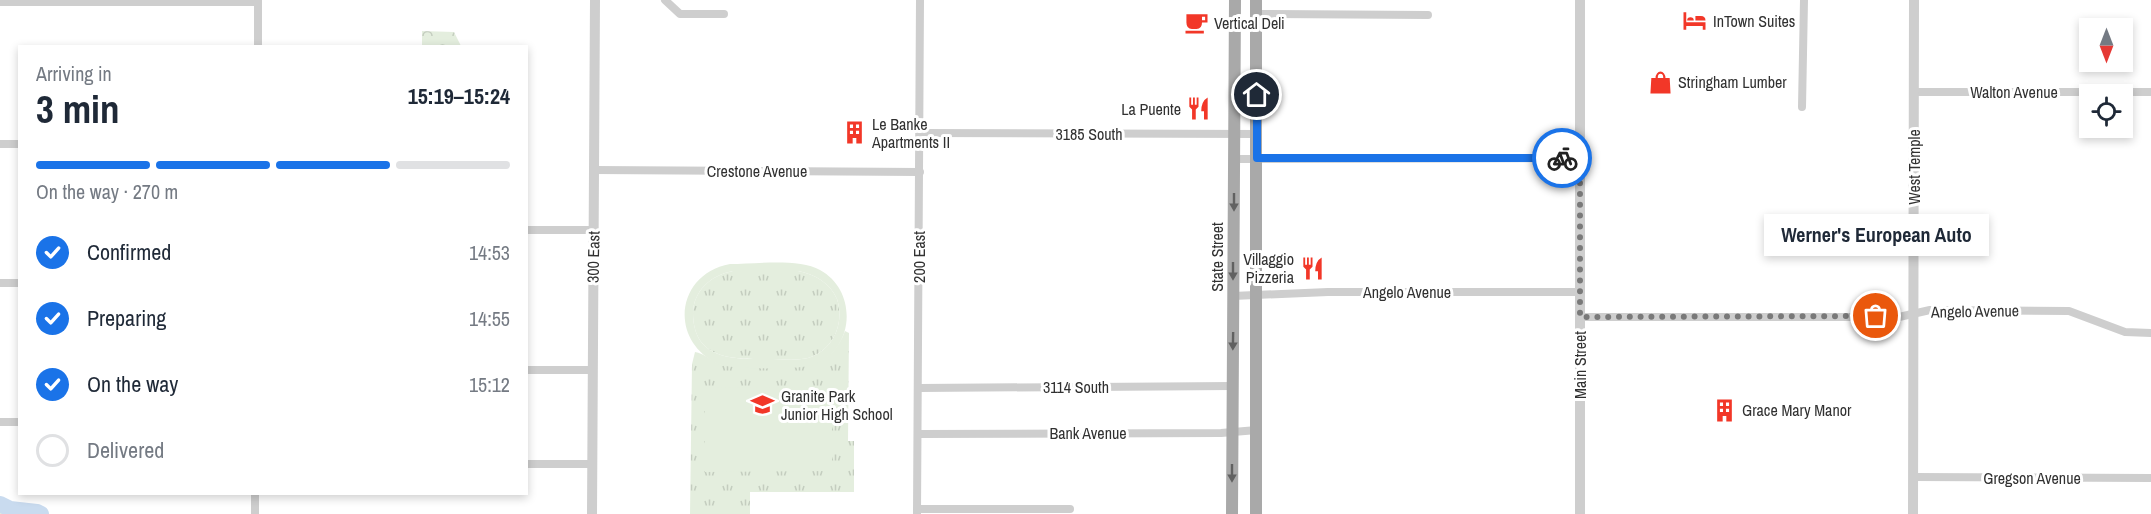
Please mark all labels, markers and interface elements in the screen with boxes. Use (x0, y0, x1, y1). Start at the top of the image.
hotel icon: InTown Suites (1682, 8, 1708, 34)
cafe icon: Vertical Deli (1183, 10, 1209, 36)
place label: InTown Suites (1713, 10, 1795, 32)
place label: Vertical Deli (1214, 12, 1285, 34)
north arrow (2079, 18, 2133, 72)
map controls (2079, 18, 2133, 138)
text: Arriving in (36, 60, 112, 87)
pin (1231, 69, 1282, 120)
shop icon: Stringham Lumber (1647, 69, 1673, 95)
place label: Stringham Lumber (1678, 71, 1787, 93)
icon: home (1240, 78, 1273, 111)
text: 15:19–15:24 (408, 81, 510, 111)
street label: Walton Avenue (1970, 81, 2058, 103)
text: 3 min (36, 83, 120, 135)
button: locate (2079, 84, 2133, 138)
restaurant icon: La Puente (1186, 96, 1212, 122)
place label: La Puente (1121, 98, 1181, 120)
place label: Le Banke Apartments II (871, 113, 950, 153)
building icon: Le Banke Apartments II (841, 120, 867, 146)
street label: 3185 South (1055, 123, 1123, 145)
courier (1532, 128, 1592, 188)
street label: West Temple (1903, 129, 1925, 205)
icon: bike (1546, 142, 1579, 175)
street label: Crestone Avenue (707, 160, 807, 182)
text: On the way · 270 m (36, 178, 178, 205)
one-way arrow (1229, 192, 1239, 211)
callout: Werner's European Auto (1764, 214, 1988, 256)
text: Werner's European Auto (1781, 221, 1972, 248)
street label: State Street (1206, 222, 1228, 292)
street label: 300 East (582, 231, 604, 283)
street label: 200 East (908, 231, 930, 283)
icon: check (36, 236, 69, 269)
text: Confirmed (87, 237, 171, 267)
text: 14:53 (469, 239, 510, 266)
place label: Villaggio Pizzeria (1243, 248, 1295, 288)
restaurant icon: Villaggio Pizzeria (1299, 255, 1325, 281)
one-way arrow (1228, 261, 1238, 280)
street label: Angelo Avenue (1362, 281, 1451, 303)
pin (1850, 290, 1901, 341)
icon: bag (1859, 299, 1892, 332)
street label: Angelo Avenue (1930, 299, 2019, 323)
icon: check (36, 302, 69, 335)
text: Preparing (87, 303, 166, 333)
text: 14:55 (469, 305, 510, 332)
one-way arrow (1228, 331, 1238, 350)
street label: Main Street (1569, 331, 1591, 399)
icon: check (36, 368, 69, 401)
text: On the way (87, 369, 178, 399)
text: 15:12 (469, 371, 510, 398)
street label: 3114 South (1043, 376, 1109, 398)
place label: Granite Park Junior High School (781, 385, 893, 425)
school or university icon: Granite Park Junior High School (750, 392, 776, 418)
building icon: Grace Mary Manor (1711, 397, 1737, 423)
place label: Grace Mary Manor (1742, 399, 1852, 421)
street label: Bank Avenue (1049, 422, 1127, 444)
text: Delivered (87, 435, 164, 465)
one-way arrow (1227, 463, 1237, 482)
street label: Gregson Avenue (1983, 467, 2081, 489)

